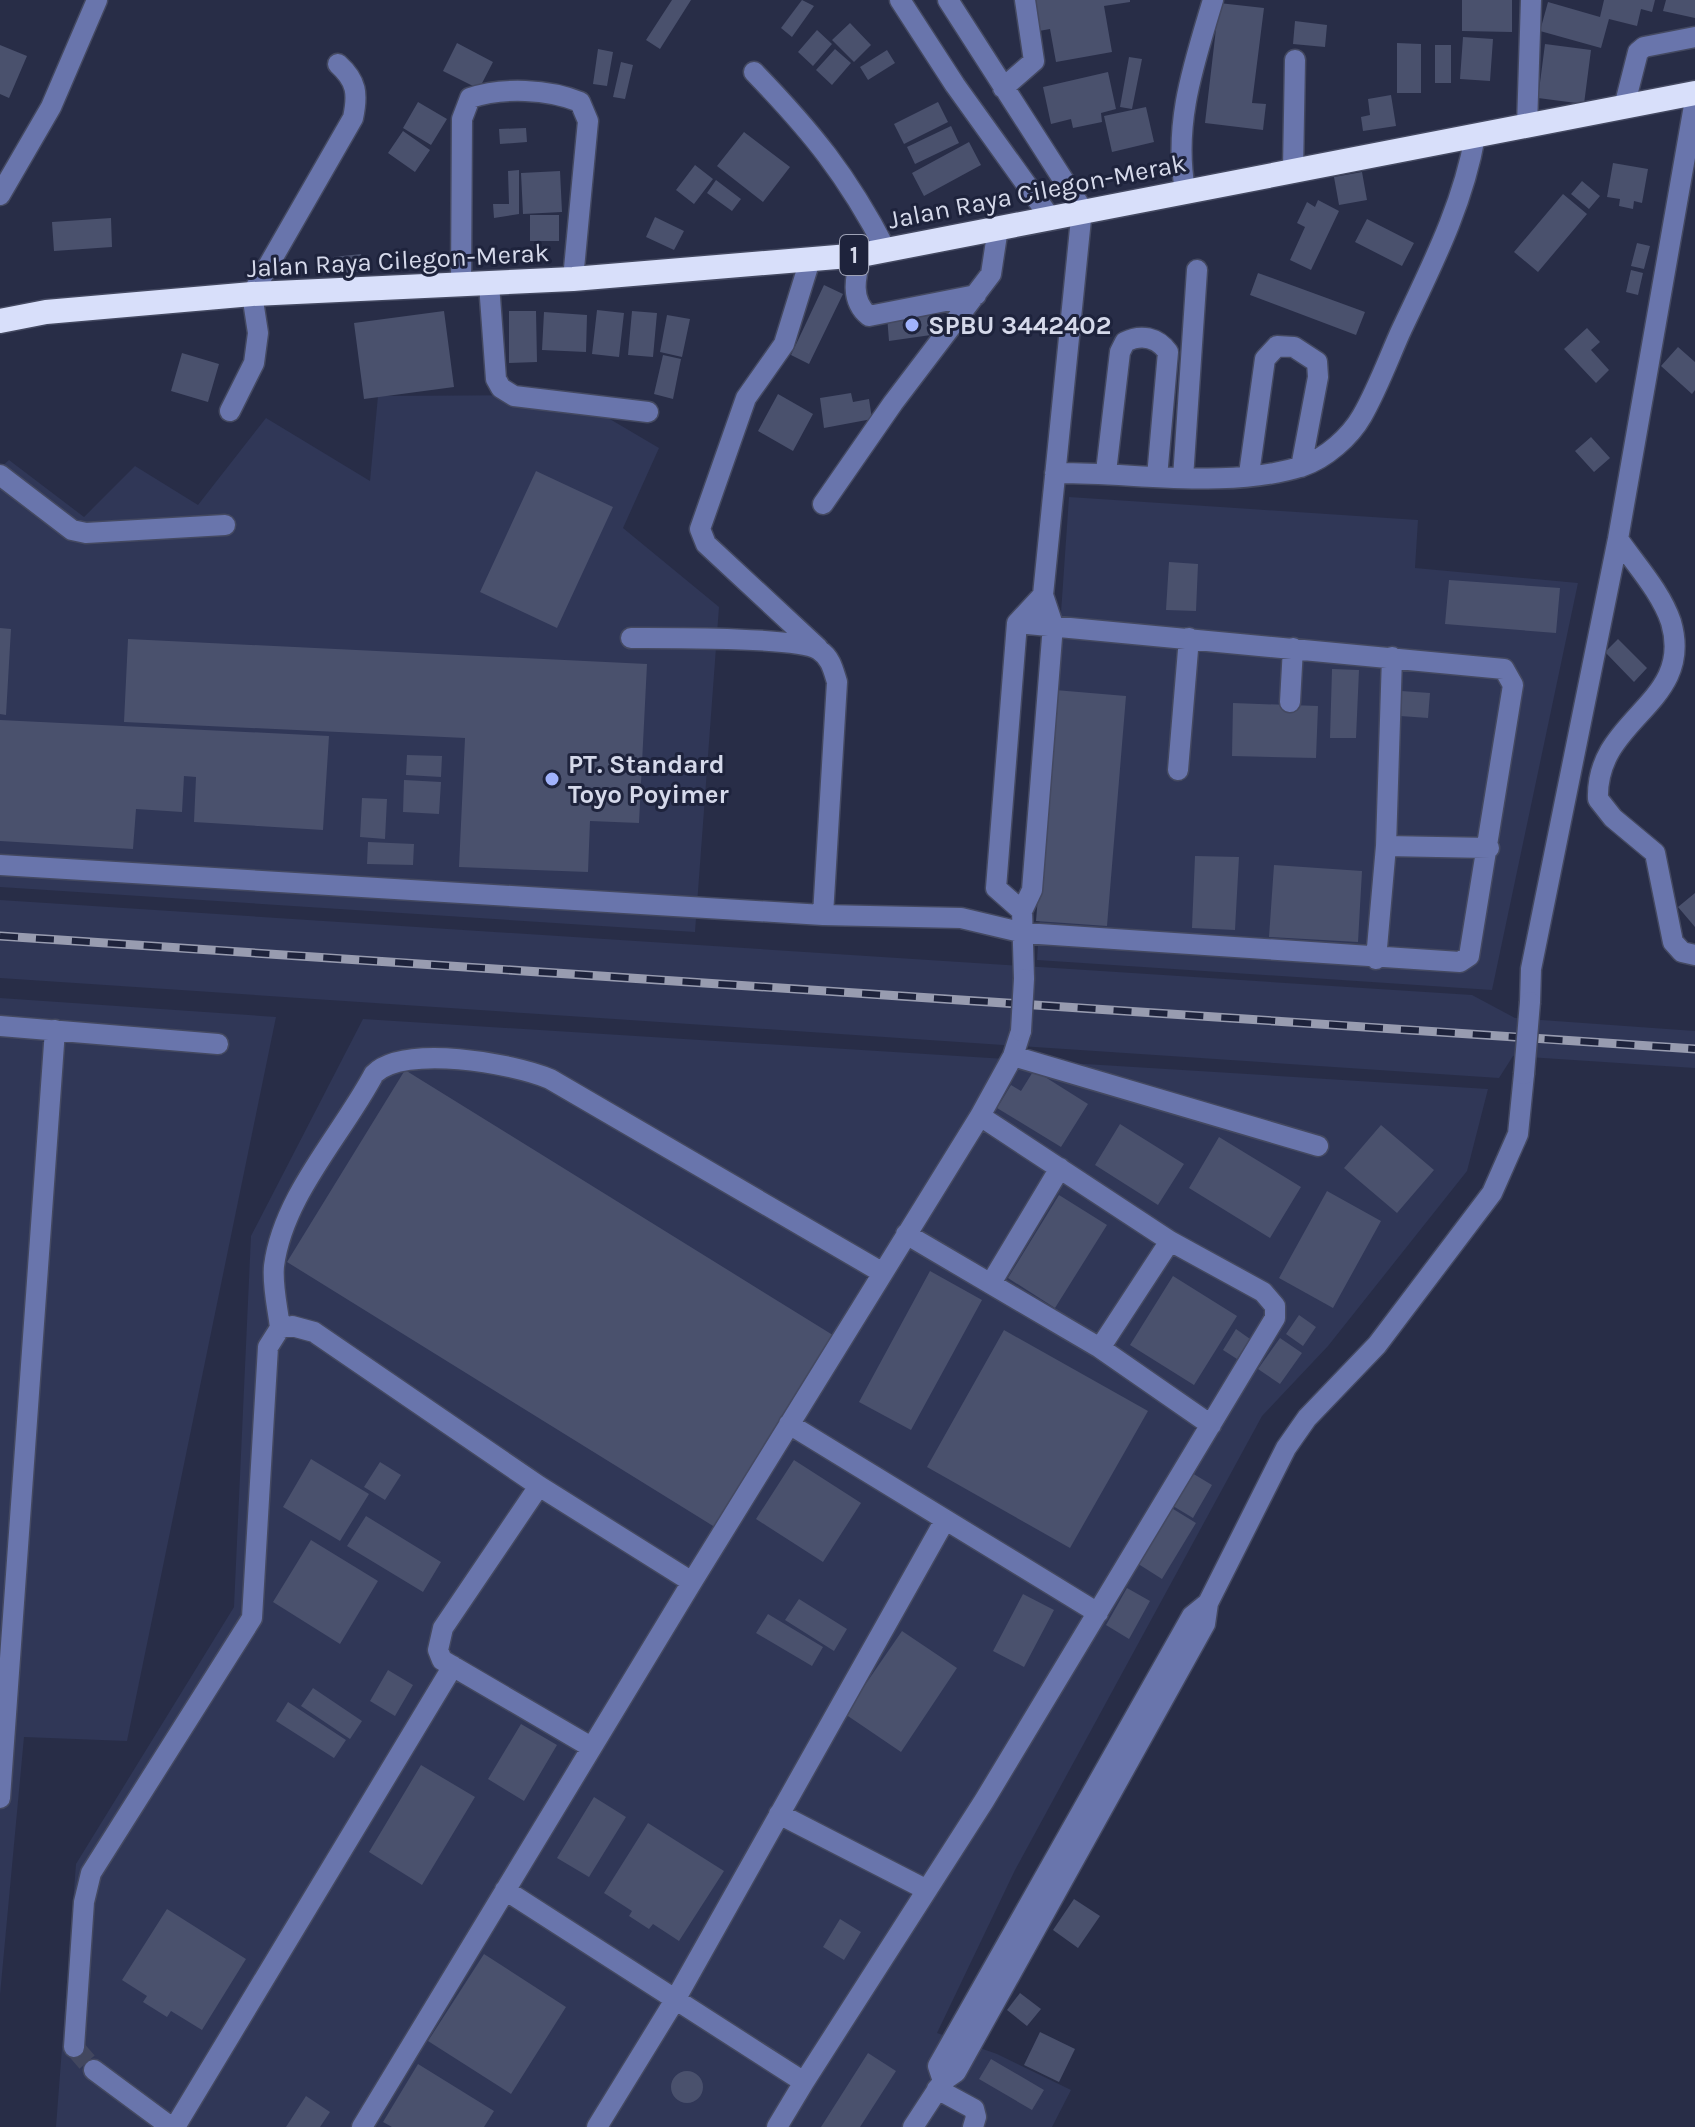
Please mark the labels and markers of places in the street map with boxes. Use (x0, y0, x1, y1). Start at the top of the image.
place label: SPBU 3442402 (928, 310, 1112, 341)
marker: SPBU 3442402 (903, 316, 921, 334)
place label: PT. Standard Toyo Poyimer (568, 749, 729, 810)
marker: PT. Standard Toyo Poyimer (543, 770, 561, 788)

